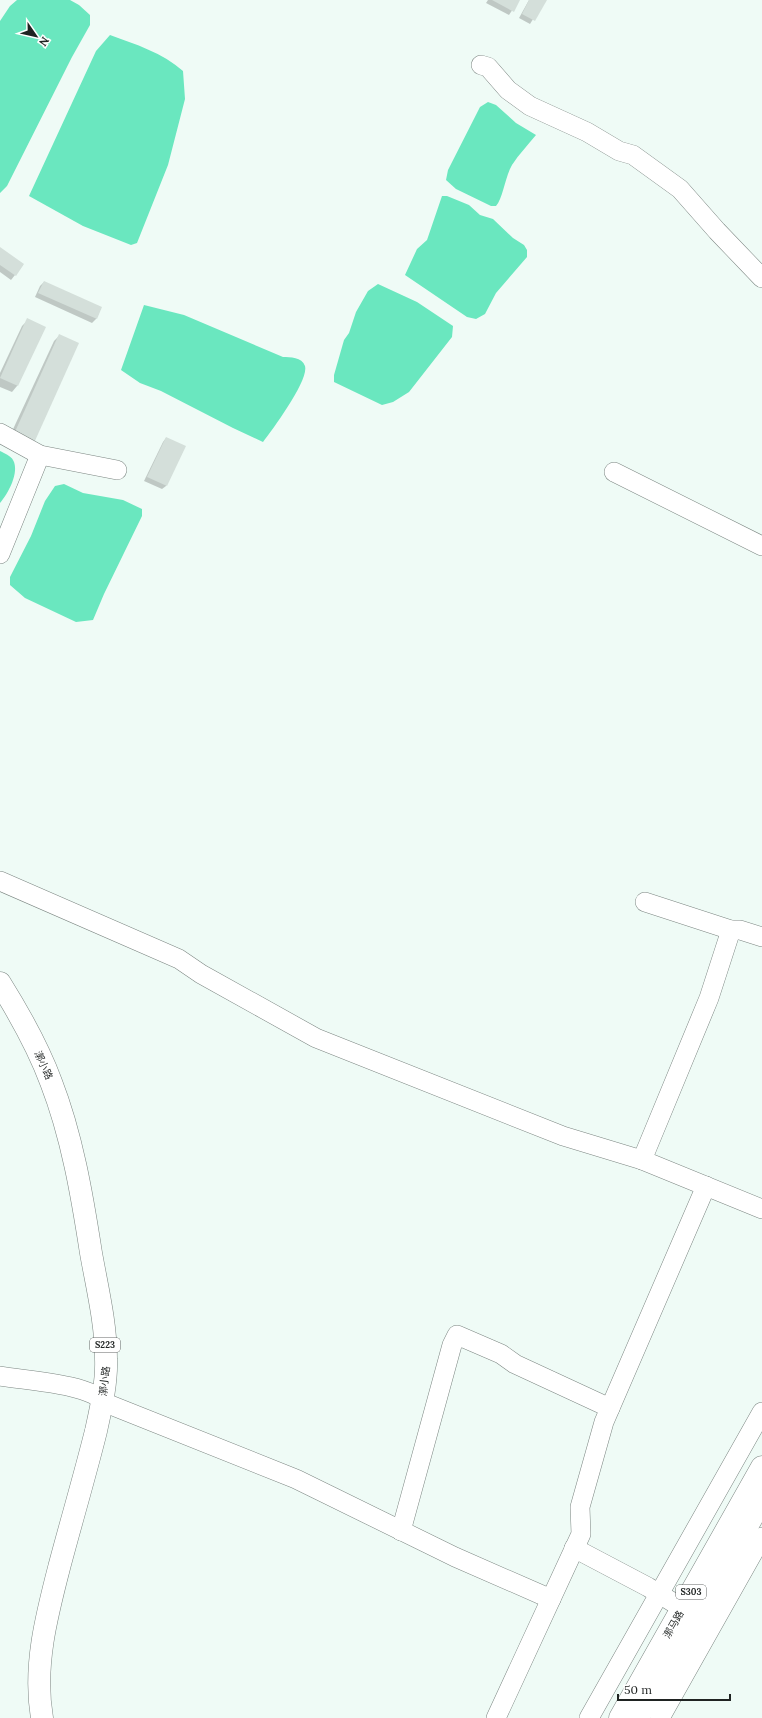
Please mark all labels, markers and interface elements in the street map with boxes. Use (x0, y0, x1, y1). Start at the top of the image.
north arrow (16, 16, 56, 56)
text: N (36, 34, 52, 49)
street label: 漷小路 (32, 1049, 56, 1082)
road number: S223 (90, 1338, 120, 1352)
street label: 漷小路 (96, 1365, 113, 1397)
road number: S303 (676, 1585, 706, 1599)
street label: 漷马路 (660, 1608, 687, 1640)
scale bar (618, 1676, 730, 1702)
text: 50 m (624, 1682, 652, 1697)

